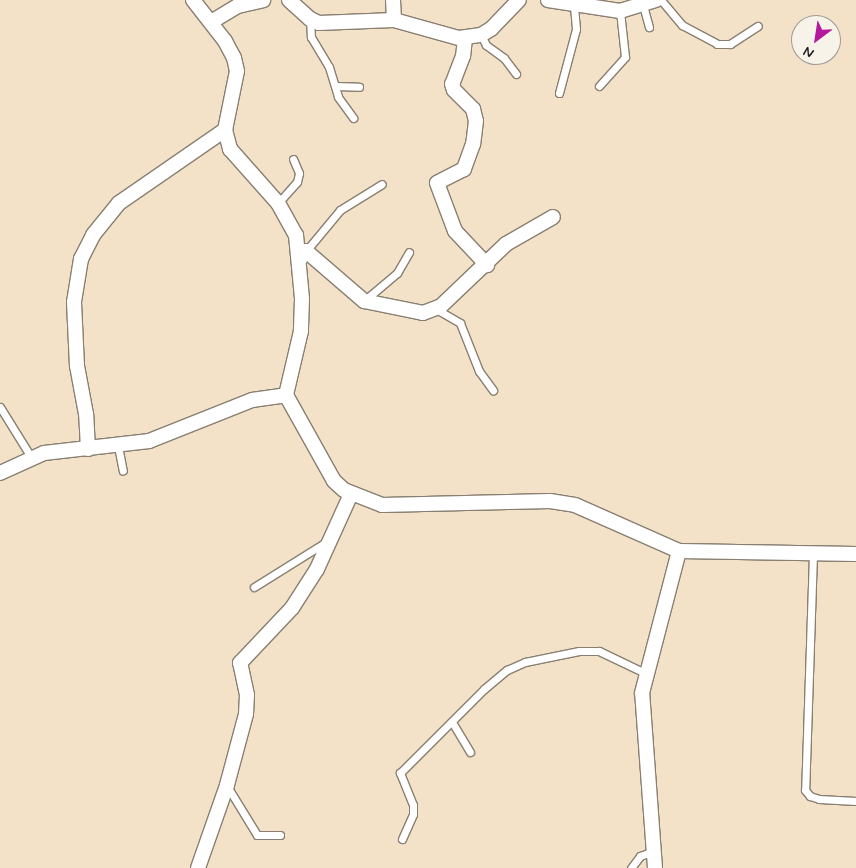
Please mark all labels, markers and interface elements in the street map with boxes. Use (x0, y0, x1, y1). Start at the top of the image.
north arrow (791, 15, 841, 65)
text: N (800, 42, 817, 62)

